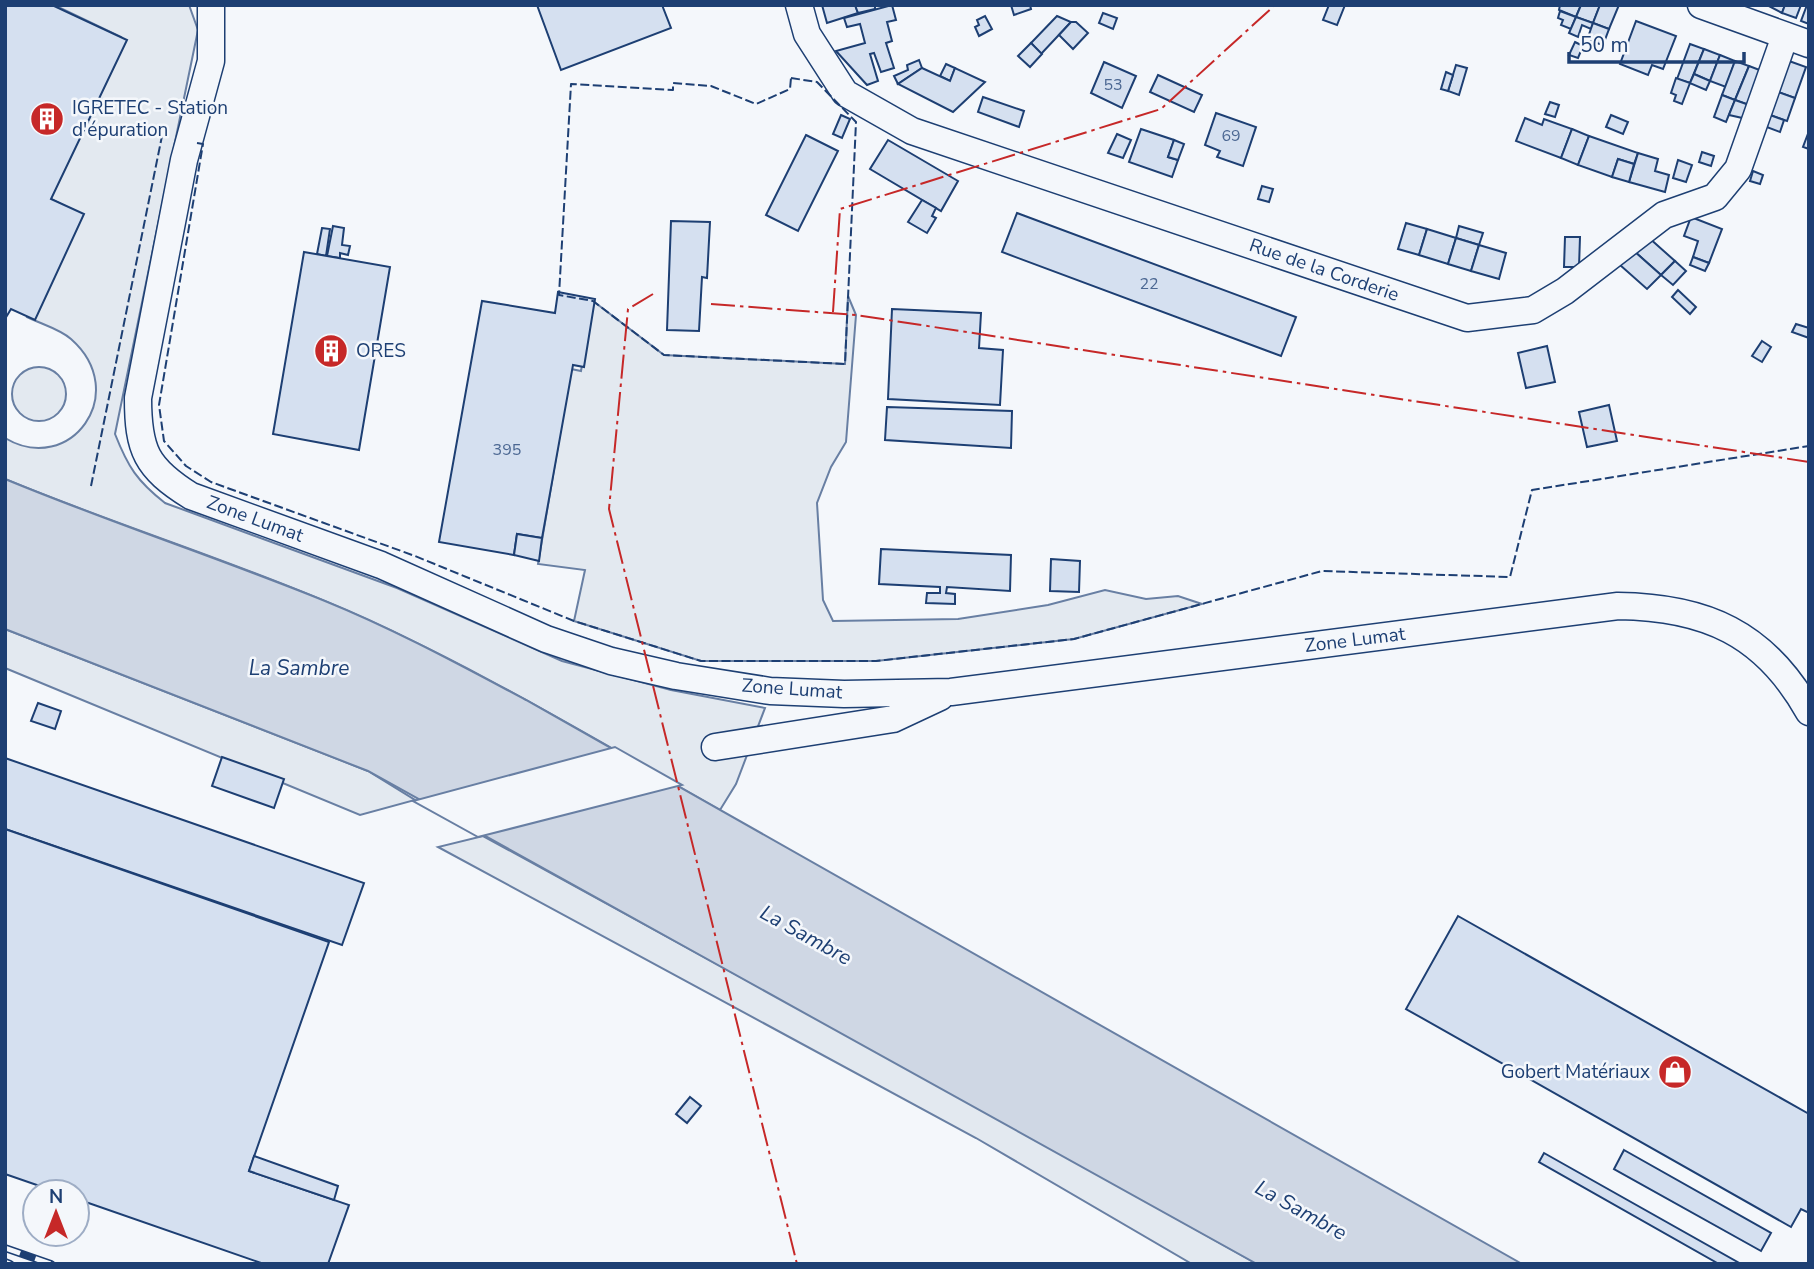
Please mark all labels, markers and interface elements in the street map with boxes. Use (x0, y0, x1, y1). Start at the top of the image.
scale bar (1569, 21, 1744, 65)
text: 50 m (1580, 31, 1629, 59)
house number: 53 (1103, 74, 1123, 96)
place label: IGRETEC - Station d'épuration (72, 95, 228, 143)
building icon: IGRETEC - Station d'épuration (28, 100, 66, 138)
house number: 69 (1221, 125, 1241, 147)
street label: Rue de la Corderie (1246, 232, 1402, 308)
house number: 22 (1139, 273, 1159, 295)
building icon: ORES (312, 332, 350, 370)
place label: ORES (356, 338, 406, 364)
house number: 395 (493, 439, 521, 461)
street label: Zone Lumat (203, 490, 307, 549)
street label: Zone Lumat (1303, 621, 1407, 659)
water label: La Sambre (249, 654, 349, 682)
street label: Zone Lumat (741, 673, 844, 706)
water label: La Sambre (755, 898, 857, 972)
shop icon: Gobert Matériaux (1656, 1053, 1694, 1091)
place label: Gobert Matériaux (1501, 1059, 1650, 1085)
water label: La Sambre (1250, 1173, 1352, 1247)
north arrow (21, 1178, 91, 1248)
text: N (49, 1184, 63, 1210)

